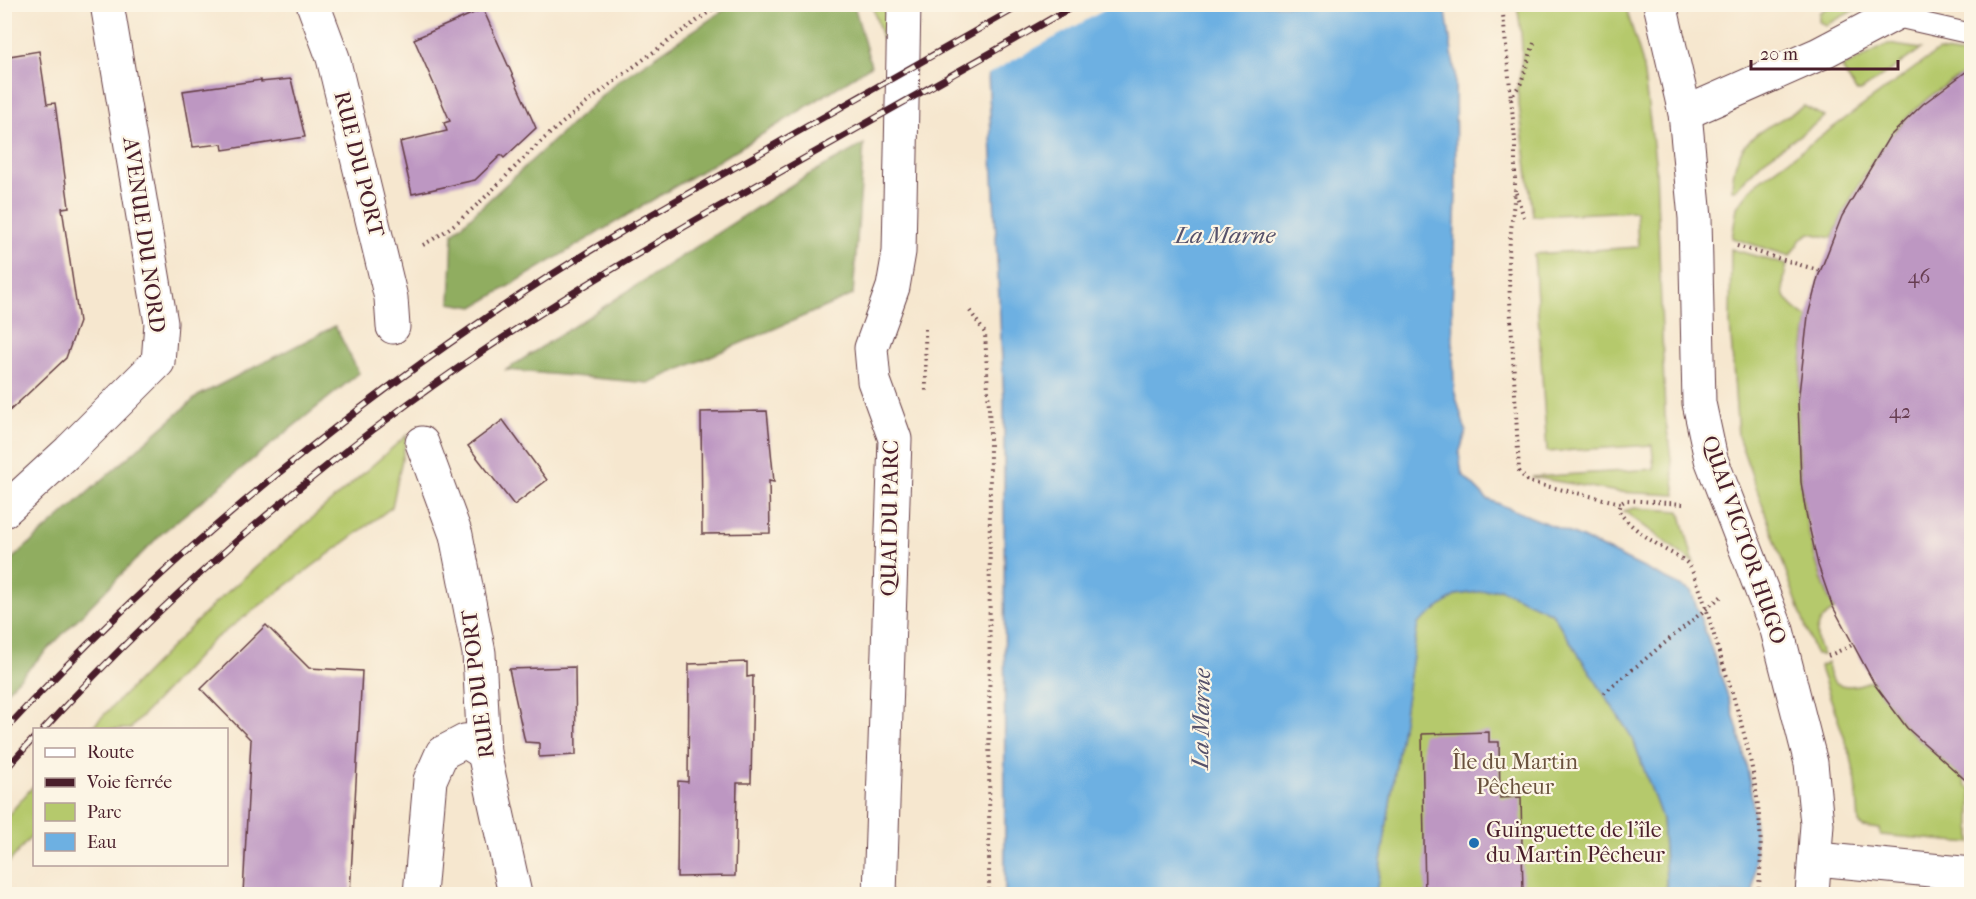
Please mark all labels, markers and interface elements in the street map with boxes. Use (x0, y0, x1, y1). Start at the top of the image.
scale bar (1751, 33, 1898, 71)
text: 20 m (1760, 44, 1798, 65)
street label: RUE DU PORT (328, 88, 390, 241)
street label: AVENUE DU NORD (117, 134, 171, 335)
water label: La Marne (1173, 221, 1277, 249)
house number: 46 (1908, 265, 1930, 288)
house number: 42 (1889, 400, 1911, 423)
street label: QUAI VICTOR HUGO (1696, 432, 1792, 648)
street label: QUAI DU PARC (876, 439, 904, 597)
street label: RUE DU PORT (456, 607, 500, 760)
water label: La Marne (1186, 667, 1216, 771)
legend (33, 728, 228, 866)
text: Route (87, 742, 134, 763)
park label: Île du Martin Pêcheur (1452, 748, 1578, 800)
text: Voie ferrée (86, 772, 172, 793)
text: Parc (87, 802, 122, 823)
place label: Guinguette de l'île du Martin Pêcheur (1486, 817, 1665, 868)
text: Eau (87, 832, 116, 853)
marker: Guinguette de l'île du Martin Pêcheur (1467, 836, 1481, 850)

